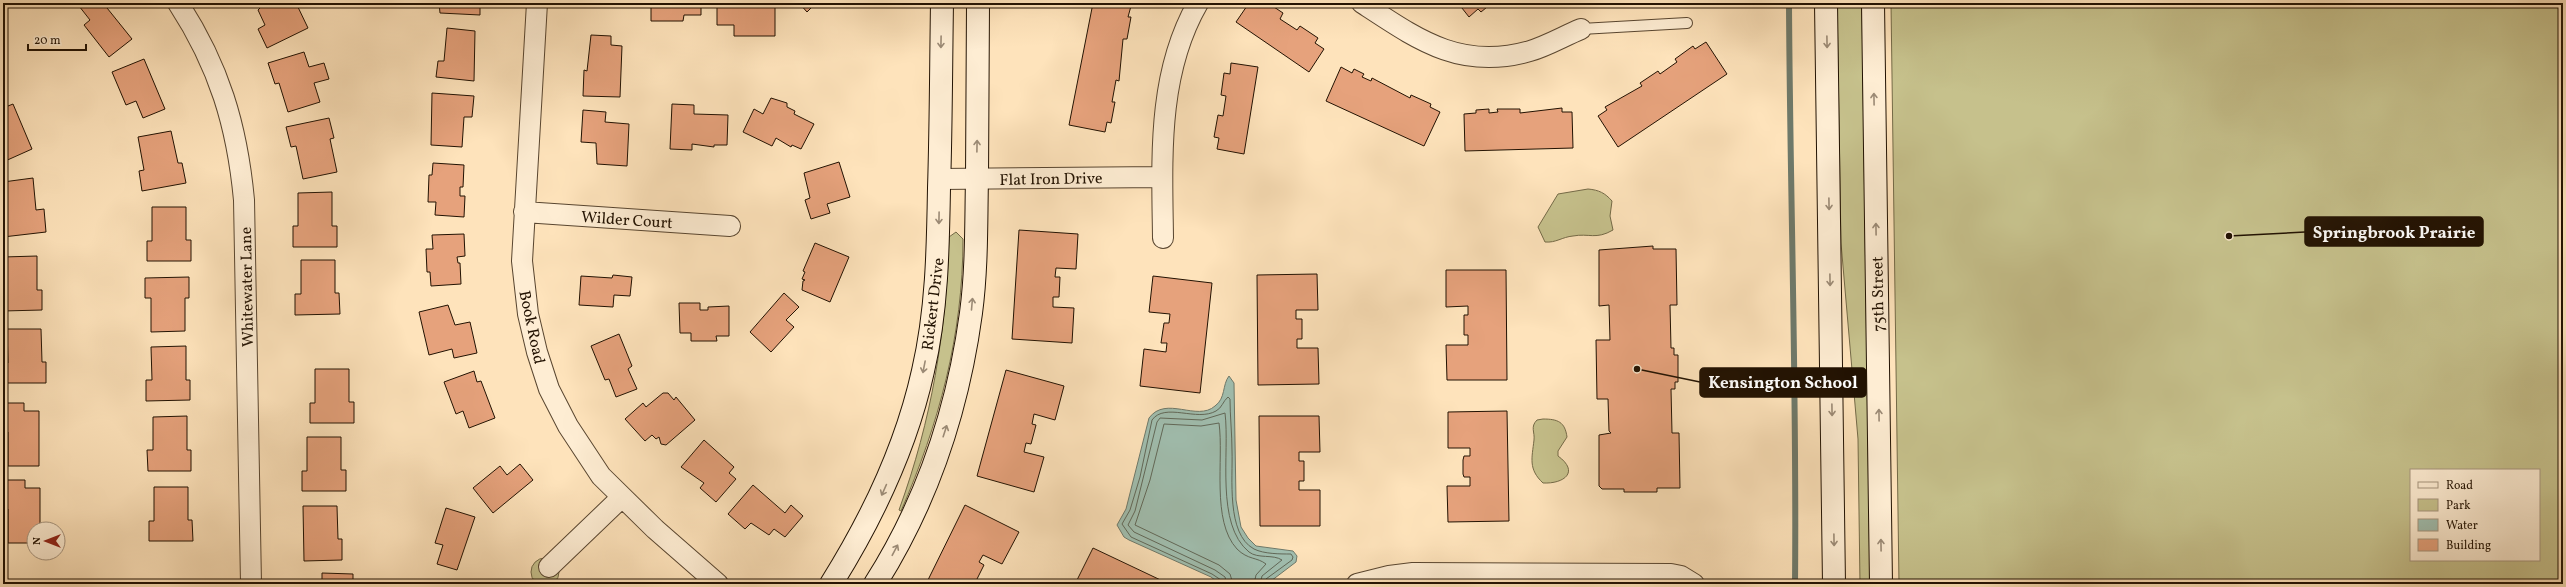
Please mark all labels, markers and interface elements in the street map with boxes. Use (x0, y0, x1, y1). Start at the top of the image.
scale bar (28, 26, 86, 52)
text: 20 m (34, 33, 61, 49)
one-way arrow (937, 35, 945, 48)
one-way arrow (1823, 35, 1831, 48)
one-way arrow (1870, 93, 1878, 106)
one-way arrow (973, 140, 981, 153)
street label: Flat Iron Drive (999, 168, 1103, 192)
one-way arrow (1825, 197, 1833, 210)
street label: Wilder Court (580, 207, 674, 235)
one-way arrow (935, 211, 943, 224)
callout: Springbrook Prairie (2305, 217, 2483, 246)
text: Springbrook Prairie (2313, 222, 2476, 245)
one-way arrow (1872, 223, 1880, 236)
street label: Whitewater Lane (236, 227, 260, 347)
street label: 75th Street (1867, 256, 1891, 332)
street label: Rickert Drive (917, 257, 951, 352)
one-way arrow (1826, 273, 1834, 286)
street label: Book Road (512, 289, 550, 366)
one-way arrow (968, 298, 975, 311)
one-way arrow (920, 360, 928, 373)
callout: Kensington School (1700, 368, 1866, 397)
text: Kensington School (1708, 372, 1858, 395)
one-way arrow (1828, 403, 1836, 416)
one-way arrow (1875, 409, 1883, 422)
one-way arrow (942, 425, 949, 438)
legend (2410, 469, 2540, 561)
text: Road (2446, 478, 2473, 494)
one-way arrow (879, 484, 887, 496)
text: Park (2446, 498, 2471, 514)
text: Water (2446, 518, 2478, 534)
north arrow (26, 521, 66, 561)
one-way arrow (1830, 533, 1838, 546)
text: N (30, 537, 45, 545)
text: Building (2446, 538, 2491, 554)
one-way arrow (1877, 539, 1885, 552)
one-way arrow (891, 545, 899, 557)

